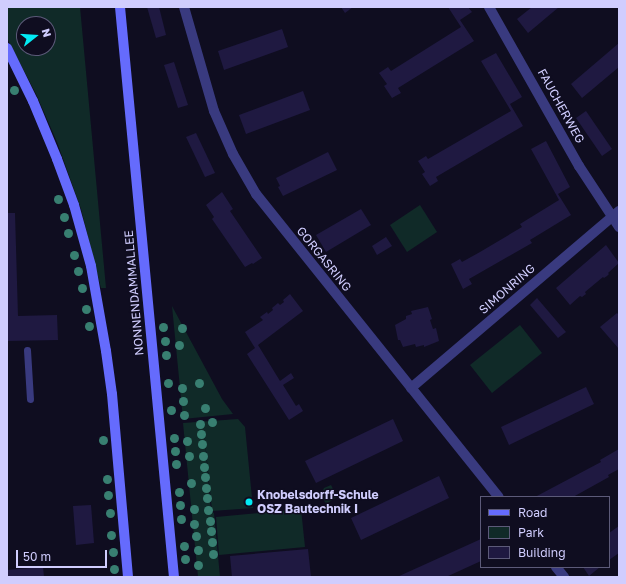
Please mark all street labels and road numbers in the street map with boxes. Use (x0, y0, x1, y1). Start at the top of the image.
street label: FAUCHERWEG (535, 66, 587, 146)
street label: GORGASRING (294, 224, 354, 294)
street label: NONNENDAMMALLEE (121, 230, 147, 356)
street label: SIMONRING (476, 261, 538, 317)

